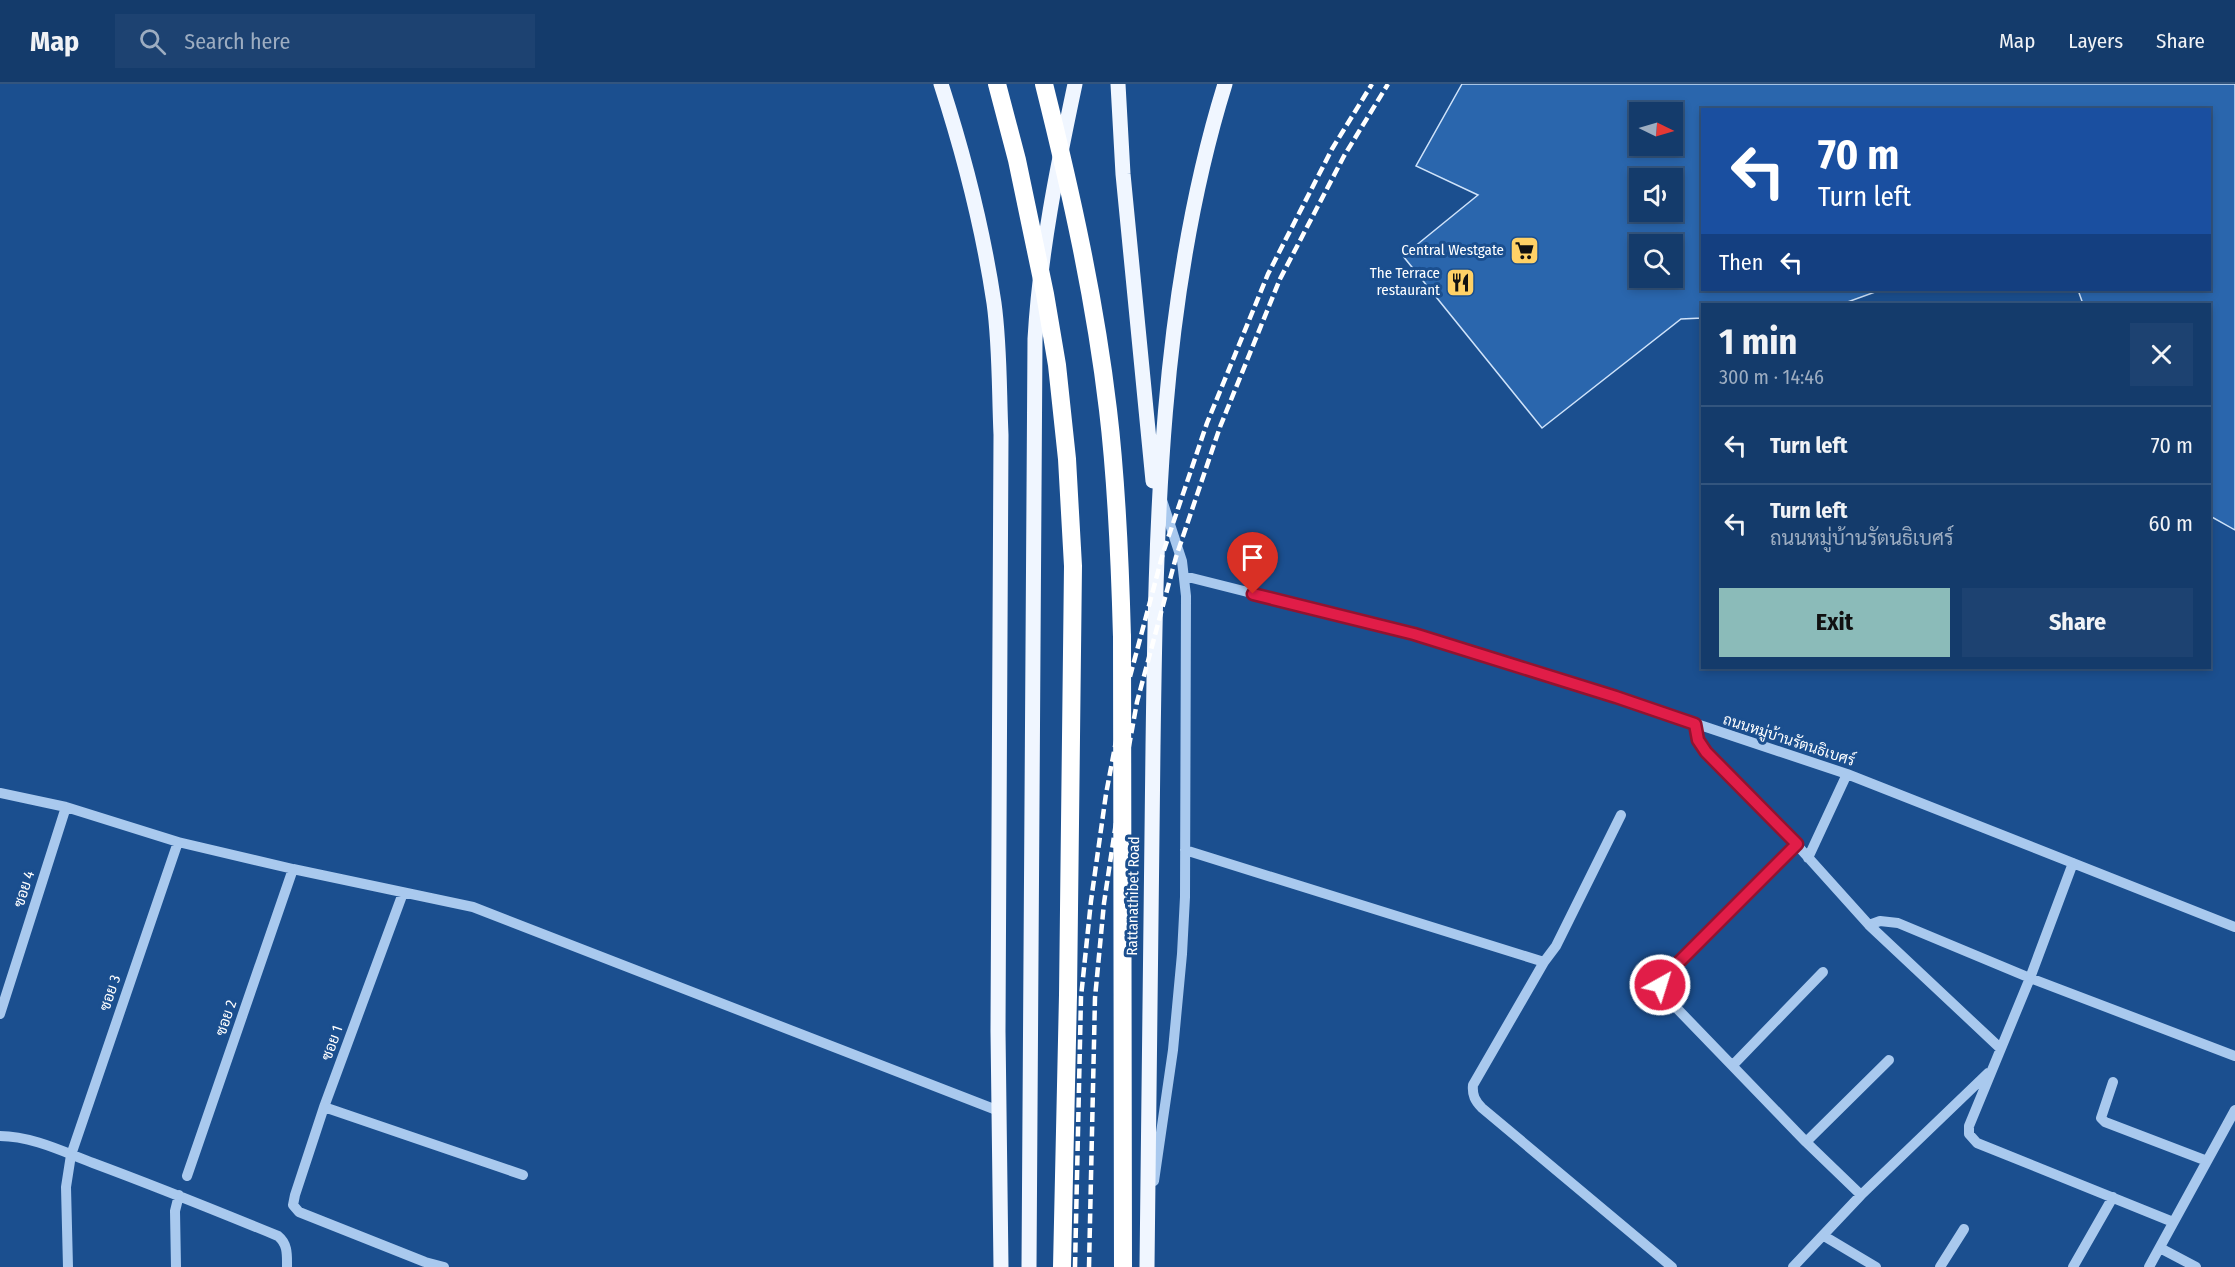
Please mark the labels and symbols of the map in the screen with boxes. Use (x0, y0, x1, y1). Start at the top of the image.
north arrow (1629, 102, 1683, 156)
supermarket icon: Central Westgate (1509, 234, 1541, 266)
place label: Central Westgate (1401, 241, 1504, 259)
place label: The Terrace restaurant (1370, 264, 1440, 299)
restaurant icon: The Terrace restaurant (1445, 266, 1477, 298)
pin (1227, 532, 1278, 594)
street label: ถนนหมู่บ้านรัตนธิเบศร์ (1720, 709, 1858, 771)
street label: Rattanathibet Road (1123, 836, 1143, 956)
street label: ซอย 4 (10, 868, 38, 910)
position arrow (1628, 953, 1692, 1017)
street label: ซอย 3 (95, 972, 125, 1013)
street label: ซอย 2 (212, 997, 241, 1038)
street label: ซอย 1 (317, 1023, 347, 1063)

